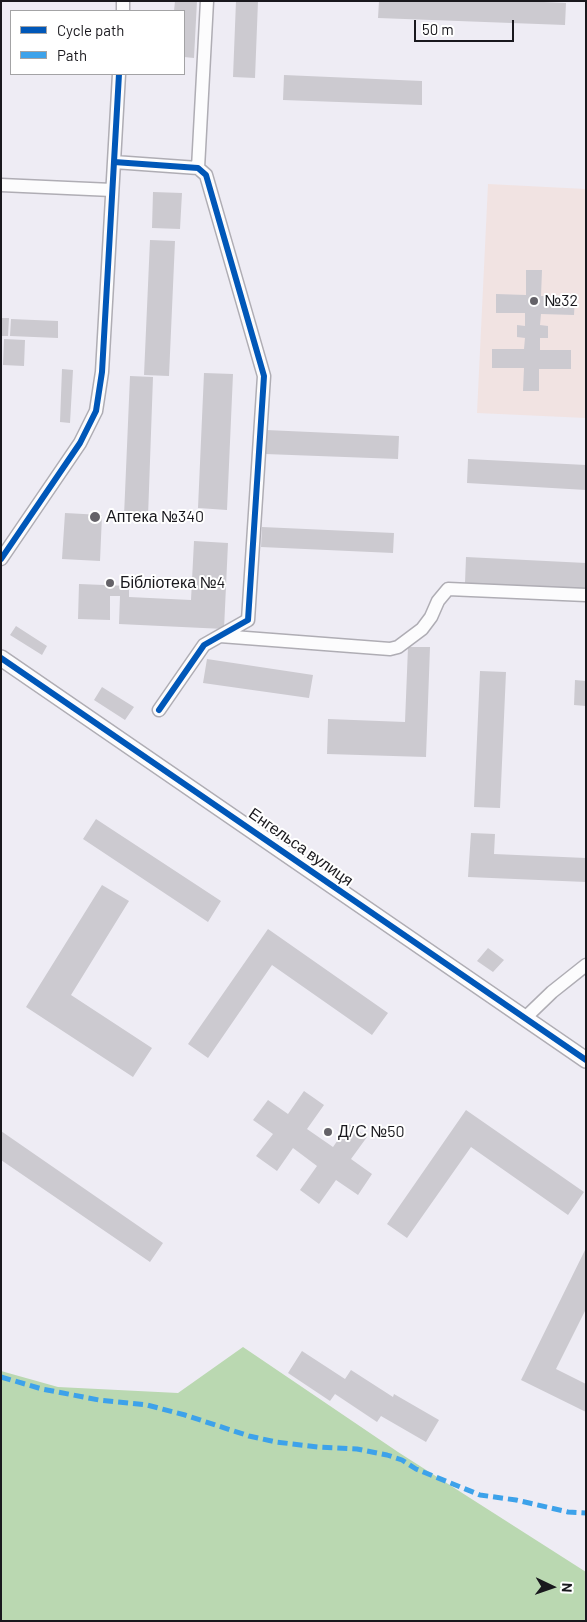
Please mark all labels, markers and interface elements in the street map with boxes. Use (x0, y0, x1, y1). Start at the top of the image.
legend (10, 10, 185, 75)
scale bar (417, 10, 517, 42)
text: 50 m (422, 20, 454, 38)
text: Cycle path (57, 21, 124, 39)
text: Path (57, 46, 87, 64)
place label: №32 (544, 291, 578, 311)
marker: №32 (528, 295, 540, 307)
place label: Аптека №340 (106, 507, 204, 527)
marker: Аптека №340 (88, 510, 102, 524)
place label: Бібліотека №4 (120, 573, 225, 593)
marker: Бібліотека №4 (104, 577, 116, 589)
street label: Енгельса вулиця (245, 804, 357, 890)
place label: Д/С №50 (338, 1122, 404, 1142)
marker: Д/С №50 (322, 1126, 334, 1138)
north arrow (527, 1562, 577, 1612)
text: N (559, 1583, 576, 1593)

